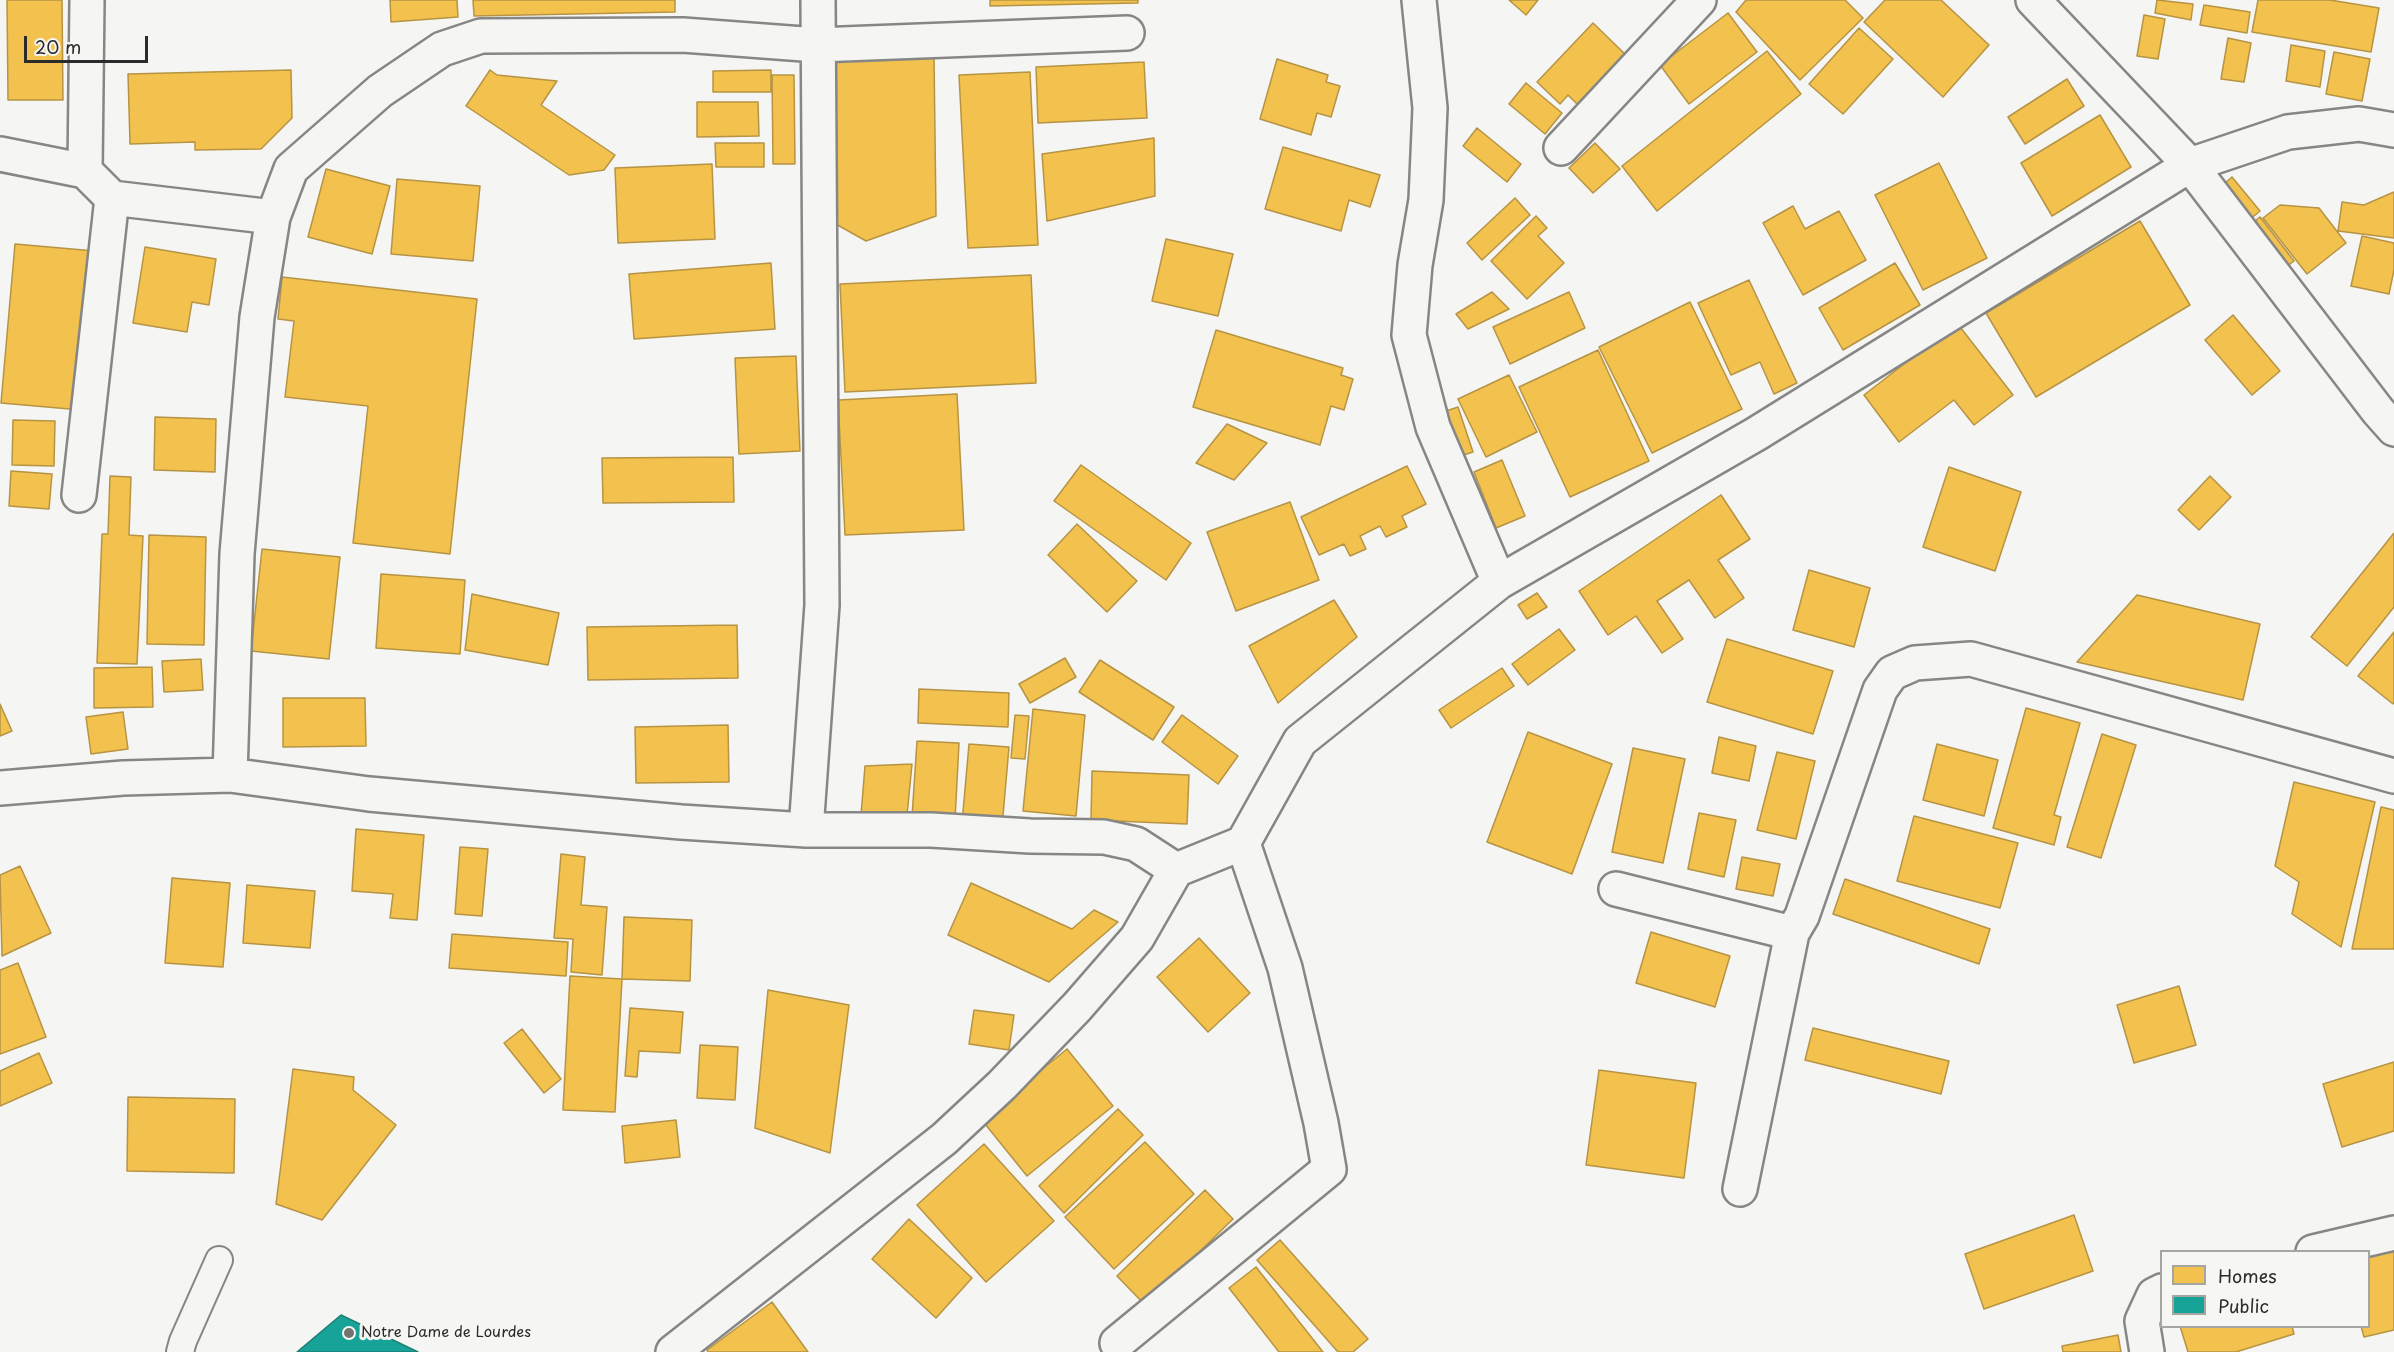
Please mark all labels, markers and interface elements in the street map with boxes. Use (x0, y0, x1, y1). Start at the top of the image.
scale bar (27, 24, 152, 62)
text: 20 m (35, 33, 81, 60)
legend (2160, 1250, 2370, 1328)
text: Homes (2218, 1262, 2276, 1289)
text: Public (2218, 1292, 2269, 1319)
place label: Notre Dame de Lourdes (361, 1324, 531, 1342)
marker: Notre Dame de Lourdes (342, 1326, 356, 1340)

